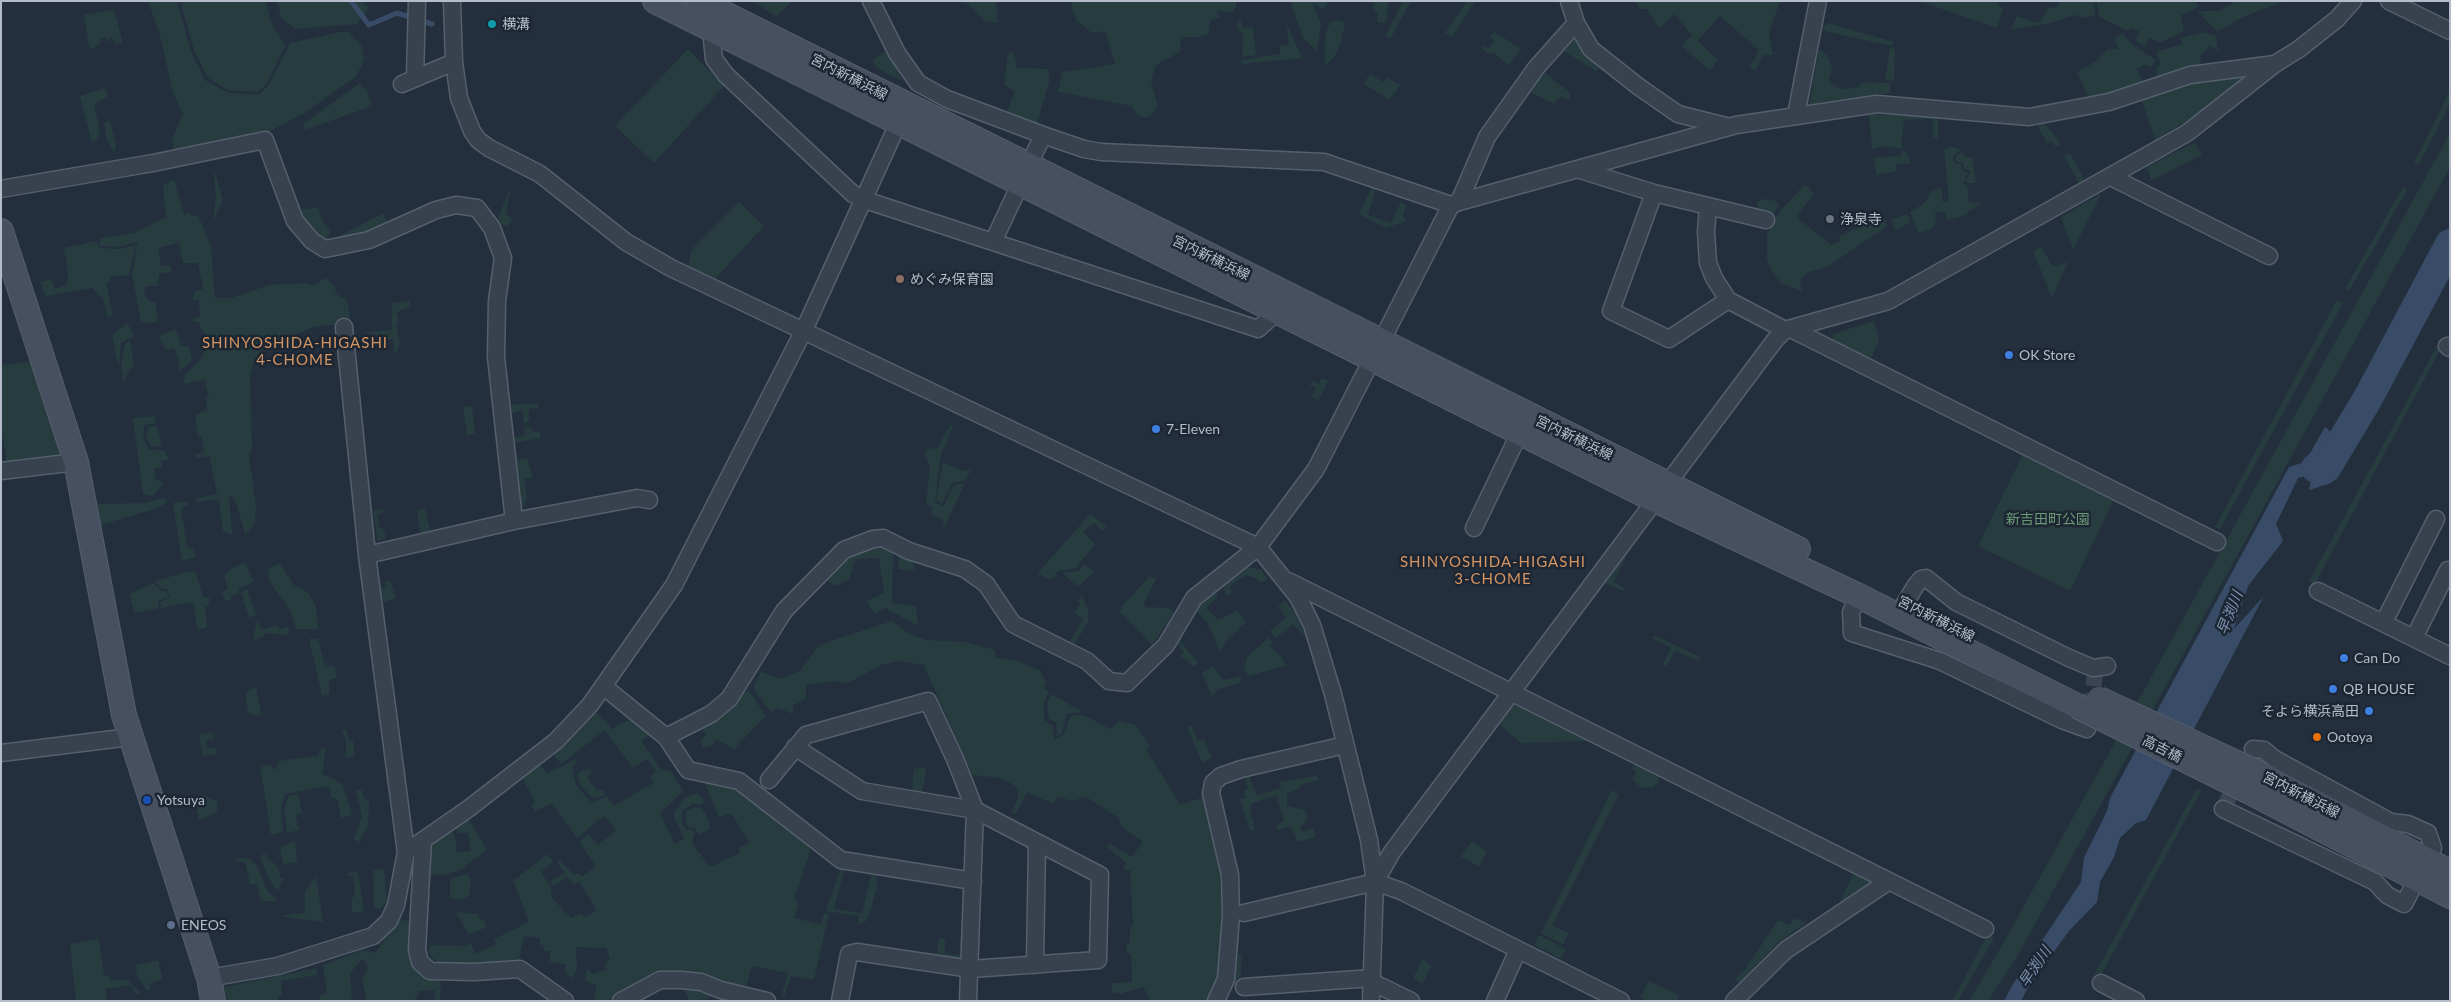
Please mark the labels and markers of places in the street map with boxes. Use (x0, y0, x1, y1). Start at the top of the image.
place label: 横溝 (502, 16, 530, 32)
marker: 横溝 (486, 18, 498, 30)
place label: 浄泉寺 (1840, 211, 1882, 227)
marker: 浄泉寺 (1824, 213, 1836, 225)
place label: めぐみ保育園 (910, 271, 994, 287)
marker: めぐみ保育園 (894, 273, 906, 285)
place label: OK Store (2019, 347, 2075, 363)
marker: OK Store (2003, 349, 2015, 361)
place label: 7-Eleven (1166, 421, 1220, 437)
marker: 7-Eleven (1150, 423, 1162, 435)
place label: Can Do (2354, 650, 2400, 666)
marker: Can Do (2338, 652, 2350, 664)
place label: QB HOUSE (2343, 681, 2415, 697)
marker: QB HOUSE (2327, 683, 2339, 695)
place label: そよら横浜高田 (2261, 703, 2359, 719)
marker: そよら横浜高田 (2363, 705, 2375, 717)
place label: Ootoya (2327, 729, 2373, 745)
marker: Ootoya (2311, 731, 2323, 743)
place label: Yotsuya (157, 792, 205, 808)
marker: Yotsuya (141, 794, 153, 806)
place label: ENEOS (181, 917, 226, 933)
marker: ENEOS (165, 919, 177, 931)

